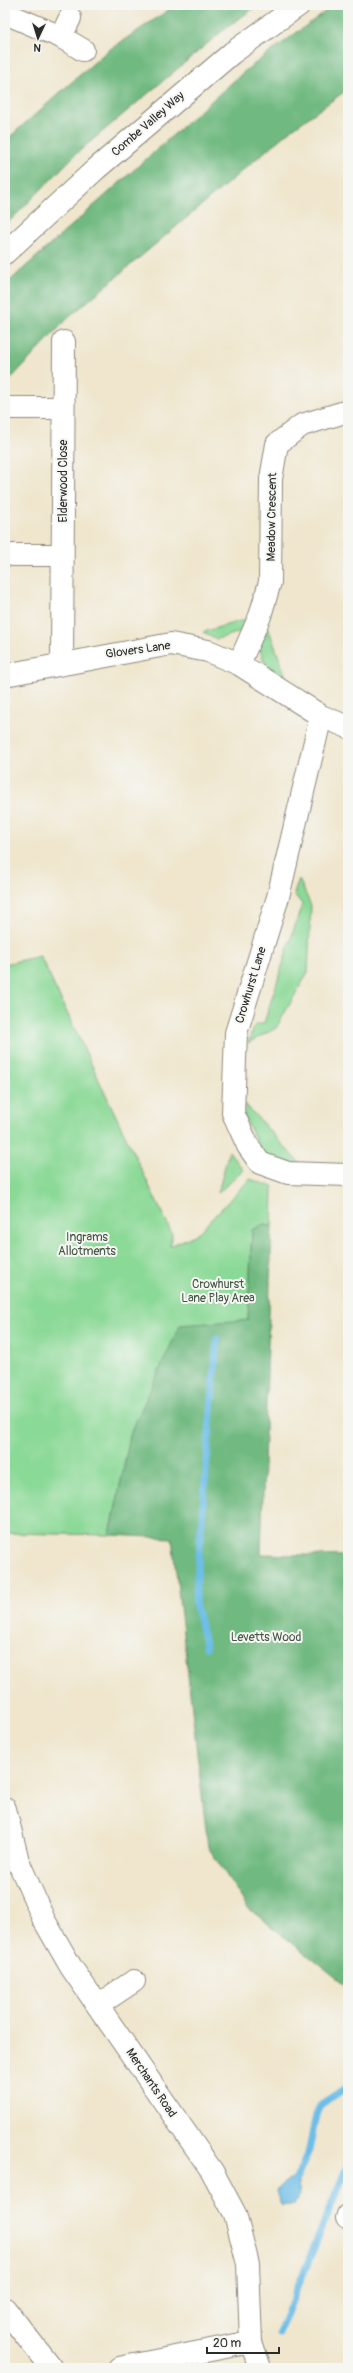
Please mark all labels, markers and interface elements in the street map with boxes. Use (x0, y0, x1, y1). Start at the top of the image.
north arrow (18, 18, 58, 58)
text: N (33, 41, 42, 54)
street label: Combe Valley Way (108, 88, 188, 160)
street label: Elderwood Close (56, 440, 71, 522)
street label: Meadow Crescent (264, 472, 280, 562)
street label: Glovers Lane (105, 638, 172, 662)
street label: Crowhurst Lane (232, 945, 270, 1025)
park label: Ingrams Allotments (58, 1230, 117, 1259)
park label: Crowhurst Lane Play Area (181, 1277, 255, 1306)
park label: Levetts Wood (231, 1630, 301, 1645)
street label: Merchants Road (122, 2046, 180, 2120)
scale bar (207, 2329, 279, 2355)
text: 20 m (213, 2336, 242, 2351)

